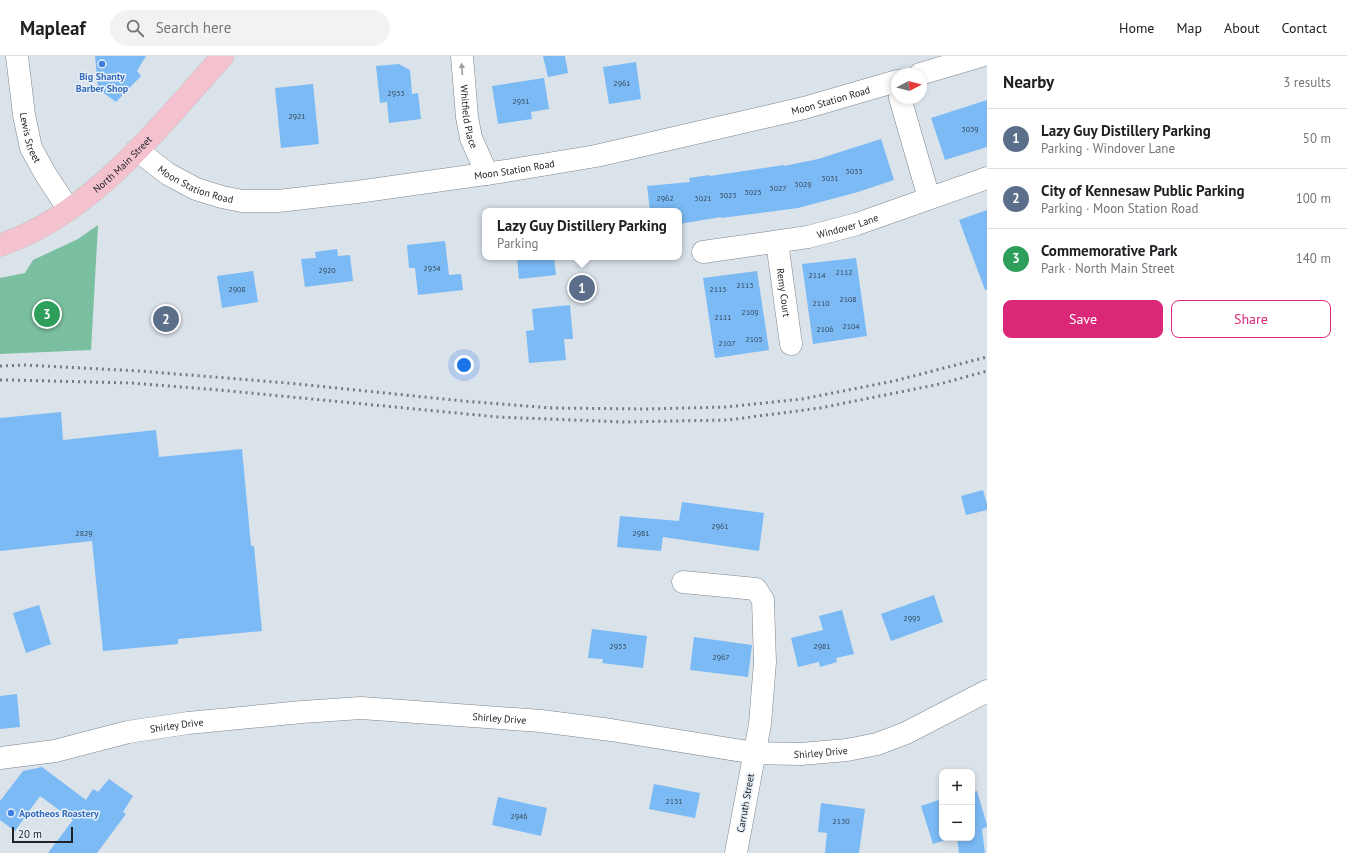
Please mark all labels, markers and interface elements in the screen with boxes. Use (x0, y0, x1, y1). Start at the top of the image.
search box (110, 10, 390, 46)
text: Mapleaf (20, 16, 86, 40)
icon: search (124, 17, 146, 39)
text: Search here (156, 18, 231, 37)
text: Home (1119, 19, 1154, 37)
text: Map (1176, 19, 1202, 37)
text: About (1224, 19, 1260, 37)
text: Contact (1282, 19, 1327, 37)
marker: Big Shanty Barber Shop (97, 59, 107, 69)
one-way arrow (459, 63, 466, 75)
north arrow (891, 68, 927, 104)
place label: Big Shanty Barber Shop (76, 70, 129, 95)
text: Nearby (1003, 71, 1054, 93)
text: 3 results (1283, 74, 1331, 91)
house number: 2961 (613, 78, 631, 88)
street label: Moon Station Road (790, 83, 872, 118)
street label: Whitfield Place (457, 84, 481, 150)
house number: 2933 (387, 88, 405, 98)
house number: 2951 (512, 96, 530, 106)
house number: 2921 (288, 111, 306, 121)
street label: Lewis Street (17, 112, 44, 166)
text: Lazy Guy Distillery Parking (1041, 121, 1211, 140)
house number: 3039 (961, 124, 979, 134)
text: 1 (1012, 130, 1020, 147)
text: 50 m (1303, 130, 1331, 147)
street label: North Main Street (90, 133, 155, 196)
text: Parking · Windover Lane (1041, 140, 1175, 157)
street label: Moon Station Road (473, 157, 556, 182)
street label: Moon Station Road (155, 163, 234, 206)
house number: 3033 (845, 166, 863, 176)
house number: 3031 (821, 173, 839, 183)
house number: 3029 (794, 179, 812, 189)
text: City of Kennesaw Public Parking (1041, 181, 1245, 200)
house number: 3027 (769, 183, 787, 193)
house number: 3025 (744, 187, 762, 197)
house number: 3023 (719, 190, 737, 200)
text: 2 (1012, 190, 1020, 207)
text: 100 m (1296, 190, 1331, 207)
house number: 2962 (656, 193, 674, 203)
house number: 3021 (694, 193, 712, 203)
text: Parking · Moon Station Road (1041, 200, 1198, 217)
popup (482, 208, 682, 260)
street label: Windover Lane (815, 211, 880, 241)
text: Lazy Guy Distillery Parking (497, 216, 667, 235)
text: Parking (497, 235, 539, 252)
text: Commemorative Park (1041, 241, 1177, 260)
text: 3 (1012, 250, 1020, 267)
text: 140 m (1296, 250, 1331, 267)
text: Park · North Main Street (1041, 260, 1174, 277)
house number: 2934 (423, 263, 441, 273)
house number: 2920 (318, 265, 336, 275)
street label: Remy Court (774, 267, 793, 318)
house number: 2112 (835, 267, 853, 277)
house number: 2114 (808, 270, 826, 280)
pin: 1 (569, 273, 595, 303)
house number: 2113 (736, 280, 754, 290)
house number: 2908 (228, 284, 246, 294)
house number: 2115 (709, 284, 727, 294)
house number: 2108 (839, 294, 857, 304)
house number: 2110 (812, 298, 830, 308)
pin: 3 (34, 299, 60, 329)
button: Save (1003, 300, 1163, 338)
button: Share (1171, 300, 1331, 338)
pin: 2 (153, 304, 179, 334)
house number: 2109 (741, 307, 759, 317)
house number: 2111 (714, 312, 732, 322)
house number: 2104 (842, 321, 860, 331)
house number: 2106 (816, 324, 834, 334)
house number: 2105 (745, 334, 763, 344)
house number: 2107 (718, 338, 736, 348)
your location (454, 355, 474, 375)
house number: 2961 (711, 521, 729, 531)
house number: 2829 (75, 528, 93, 538)
house number: 2981 (632, 528, 650, 538)
house number: 2995 (903, 613, 921, 623)
house number: 2953 (609, 641, 627, 651)
house number: 2981 (813, 641, 831, 651)
house number: 2967 (712, 652, 730, 662)
street label: Shirley Drive (472, 710, 527, 727)
street label: Shirley Drive (149, 716, 204, 736)
street label: Shirley Drive (794, 744, 848, 761)
map controls (939, 769, 975, 841)
button: + (939, 769, 975, 805)
street label: Carruth Street (734, 772, 757, 834)
house number: 2131 (665, 796, 683, 806)
button: − (939, 805, 975, 841)
place label: Apotheos Roastery (19, 807, 99, 820)
marker: Apotheos Roastery (6, 808, 16, 818)
house number: 2946 (510, 811, 528, 821)
house number: 2130 (832, 816, 850, 826)
scale bar (12, 825, 73, 844)
text: 20 m (18, 827, 42, 841)

